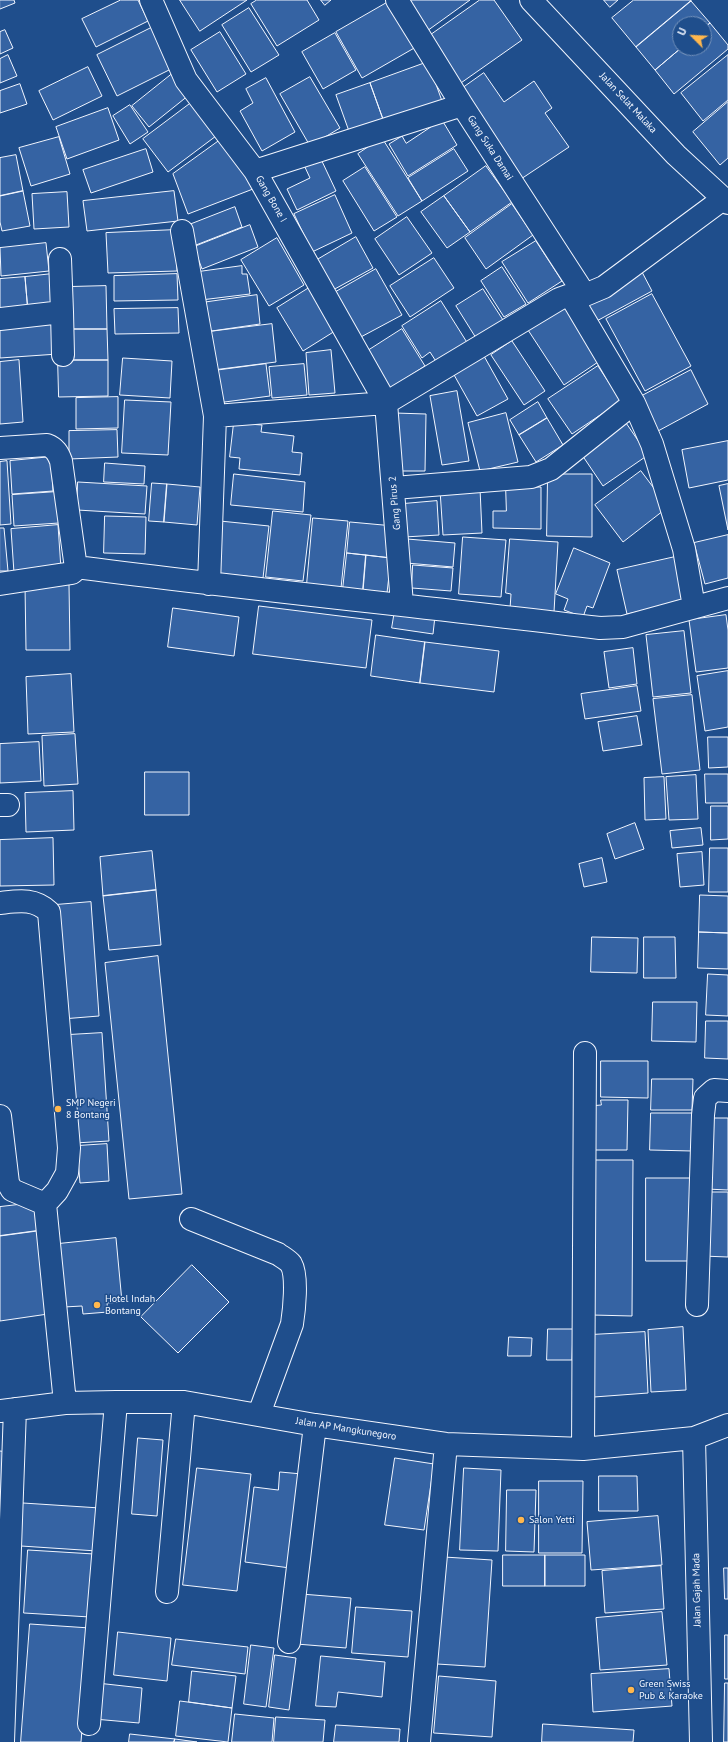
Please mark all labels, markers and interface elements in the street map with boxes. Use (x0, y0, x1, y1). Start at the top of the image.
north arrow (672, 16, 712, 56)
text: U (674, 26, 690, 38)
street label: Jalan Selat Malaka (597, 70, 659, 136)
street label: Gang Suka Damai (465, 113, 515, 183)
street label: Gang Bone I (253, 174, 289, 224)
street label: Gang Pirus 2 (387, 476, 403, 530)
place label: SMP Negeri 8 Bontang (66, 1097, 116, 1120)
marker: SMP Negeri 8 Bontang (53, 1104, 63, 1114)
place label: Hotel Indah Bontang (105, 1293, 155, 1316)
marker: Hotel Indah Bontang (92, 1300, 102, 1310)
street label: Jalan AP Mangkunegoro (295, 1415, 397, 1443)
place label: Salon Yetti (529, 1514, 575, 1526)
marker: Salon Yetti (516, 1515, 526, 1525)
street label: Jalan Gajah Mada (690, 1553, 704, 1627)
place label: Green Swiss Pub & Karaoke (639, 1678, 703, 1702)
marker: Green Swiss Pub & Karaoke (626, 1685, 636, 1695)

